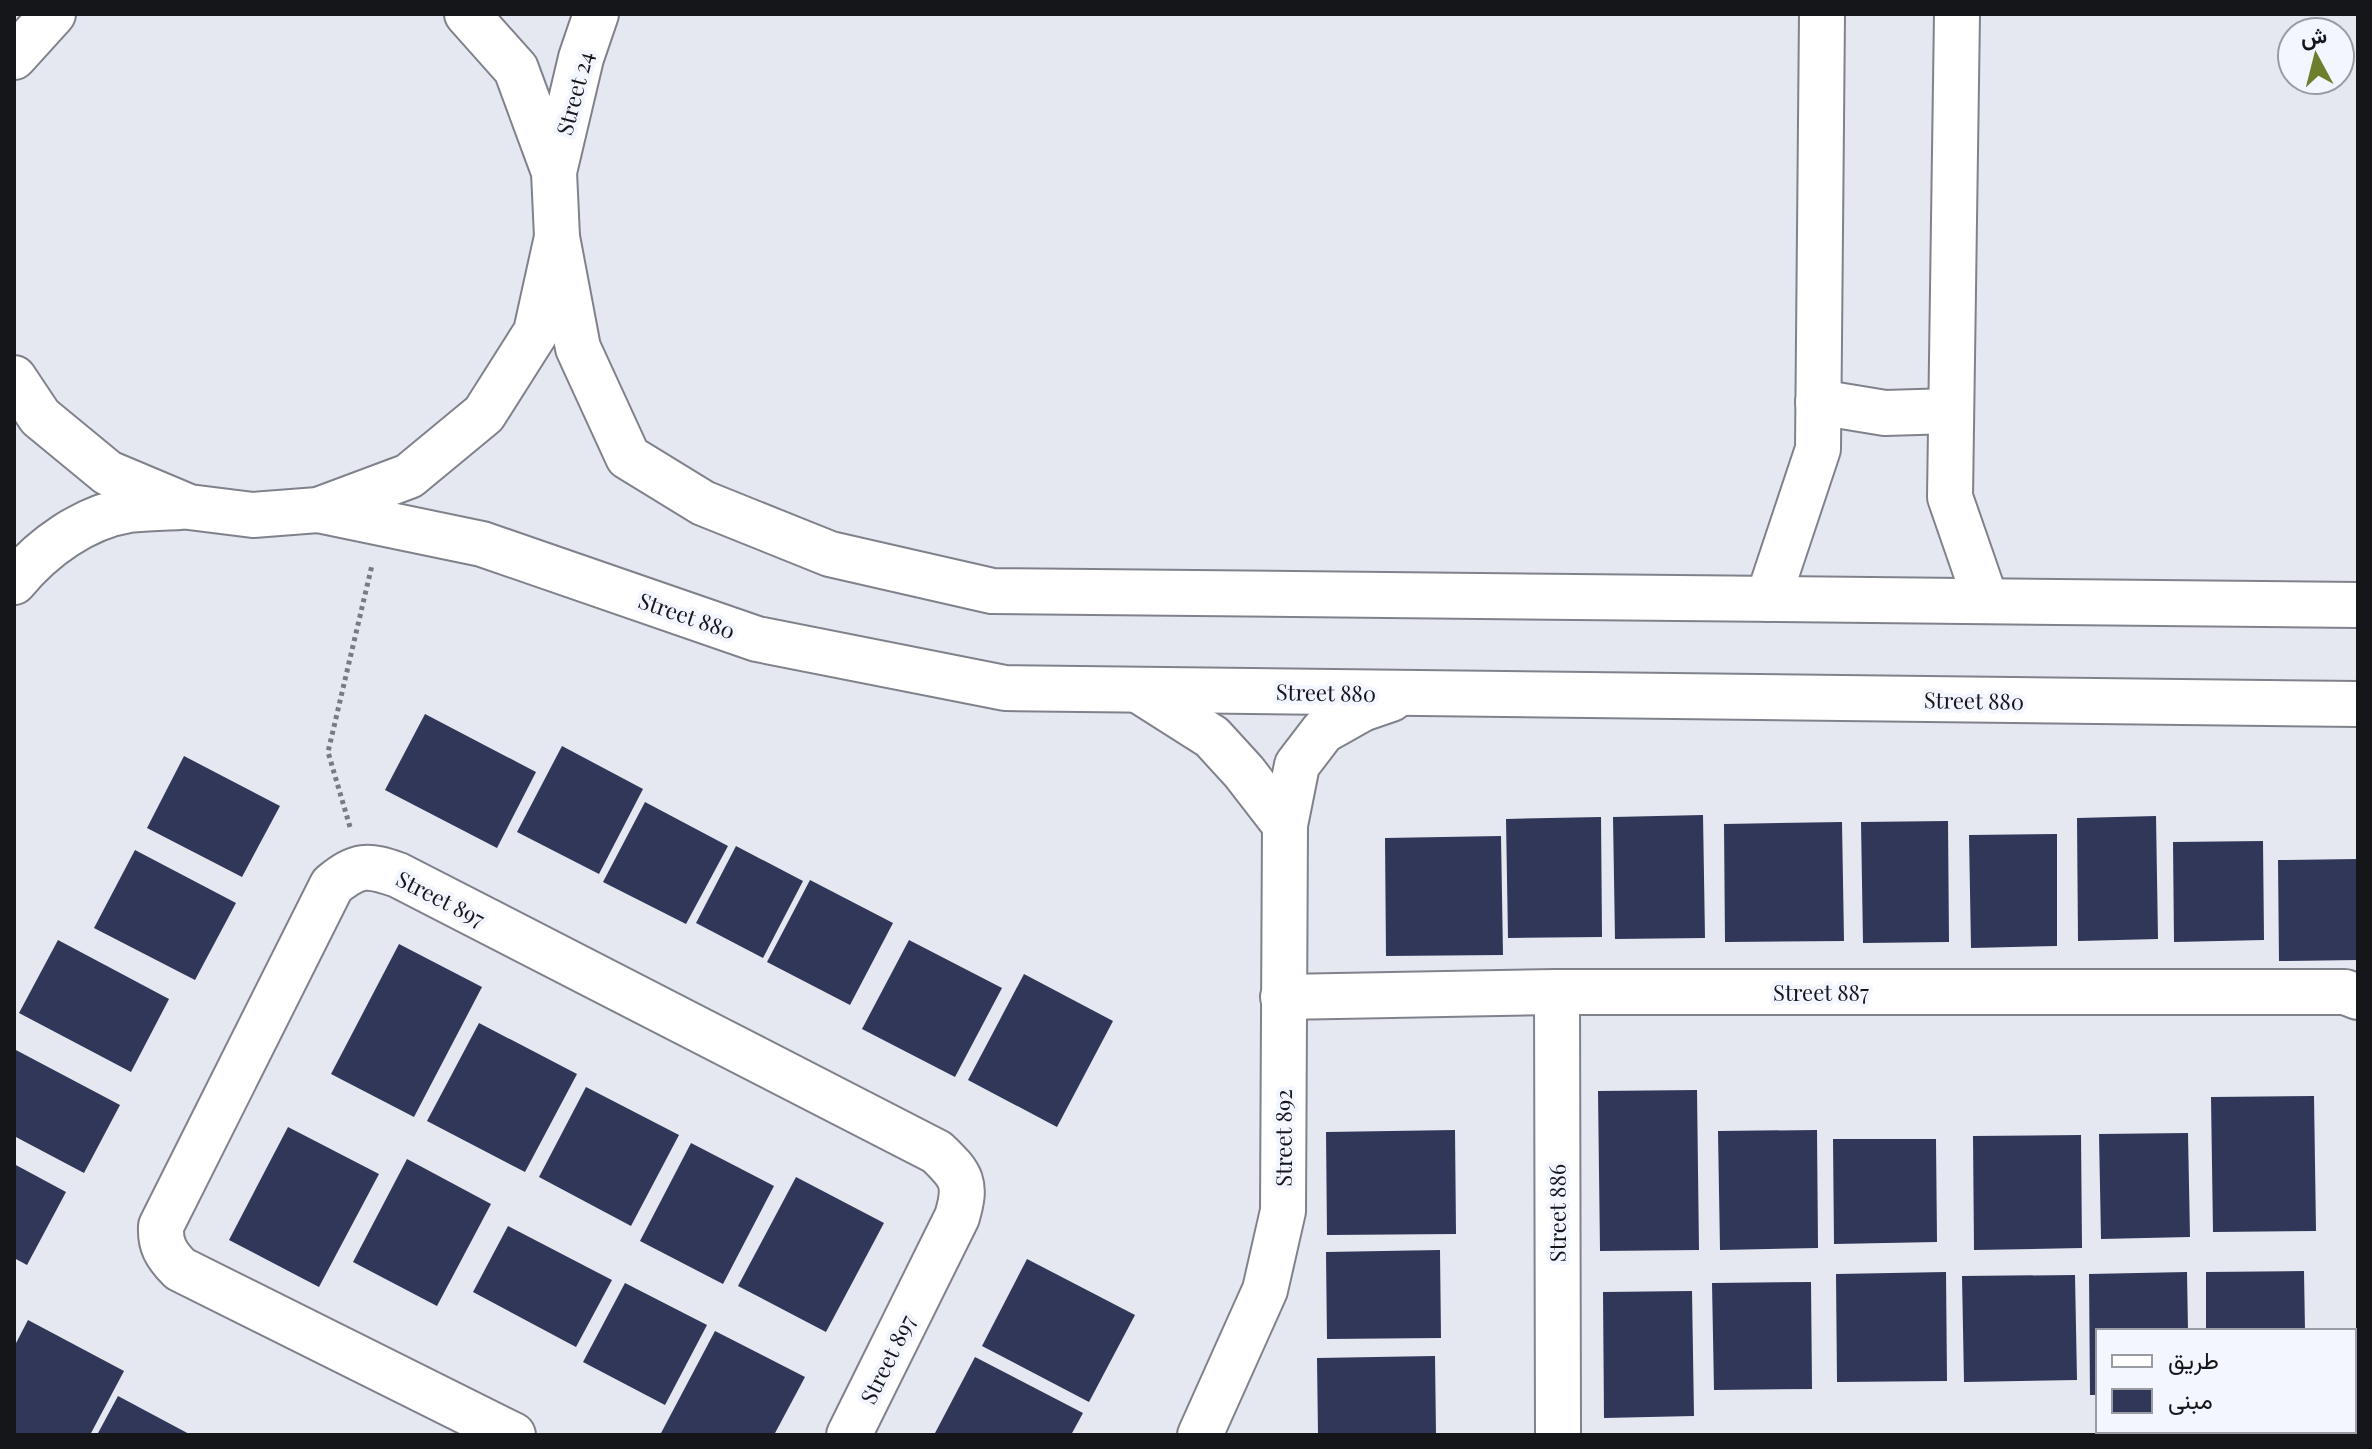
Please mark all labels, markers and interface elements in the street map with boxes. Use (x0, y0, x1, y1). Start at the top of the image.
north arrow (2276, 16, 2356, 96)
text: ش (2298, 19, 2328, 52)
street label: Street 24 (548, 48, 600, 138)
street label: Street 880 (635, 584, 739, 646)
street label: Street 880 (1276, 676, 1376, 708)
street label: Street 880 (1924, 684, 2024, 716)
street label: Street 897 (392, 863, 491, 933)
street label: Street 887 (1773, 977, 1869, 1007)
street label: Street 892 (1268, 1089, 1298, 1187)
street label: Street 886 (1542, 1164, 1572, 1262)
street label: Street 897 (853, 1309, 921, 1409)
legend (2096, 1329, 2356, 1433)
text: طريق (2168, 1343, 2219, 1376)
text: مبنى (2168, 1383, 2213, 1415)

